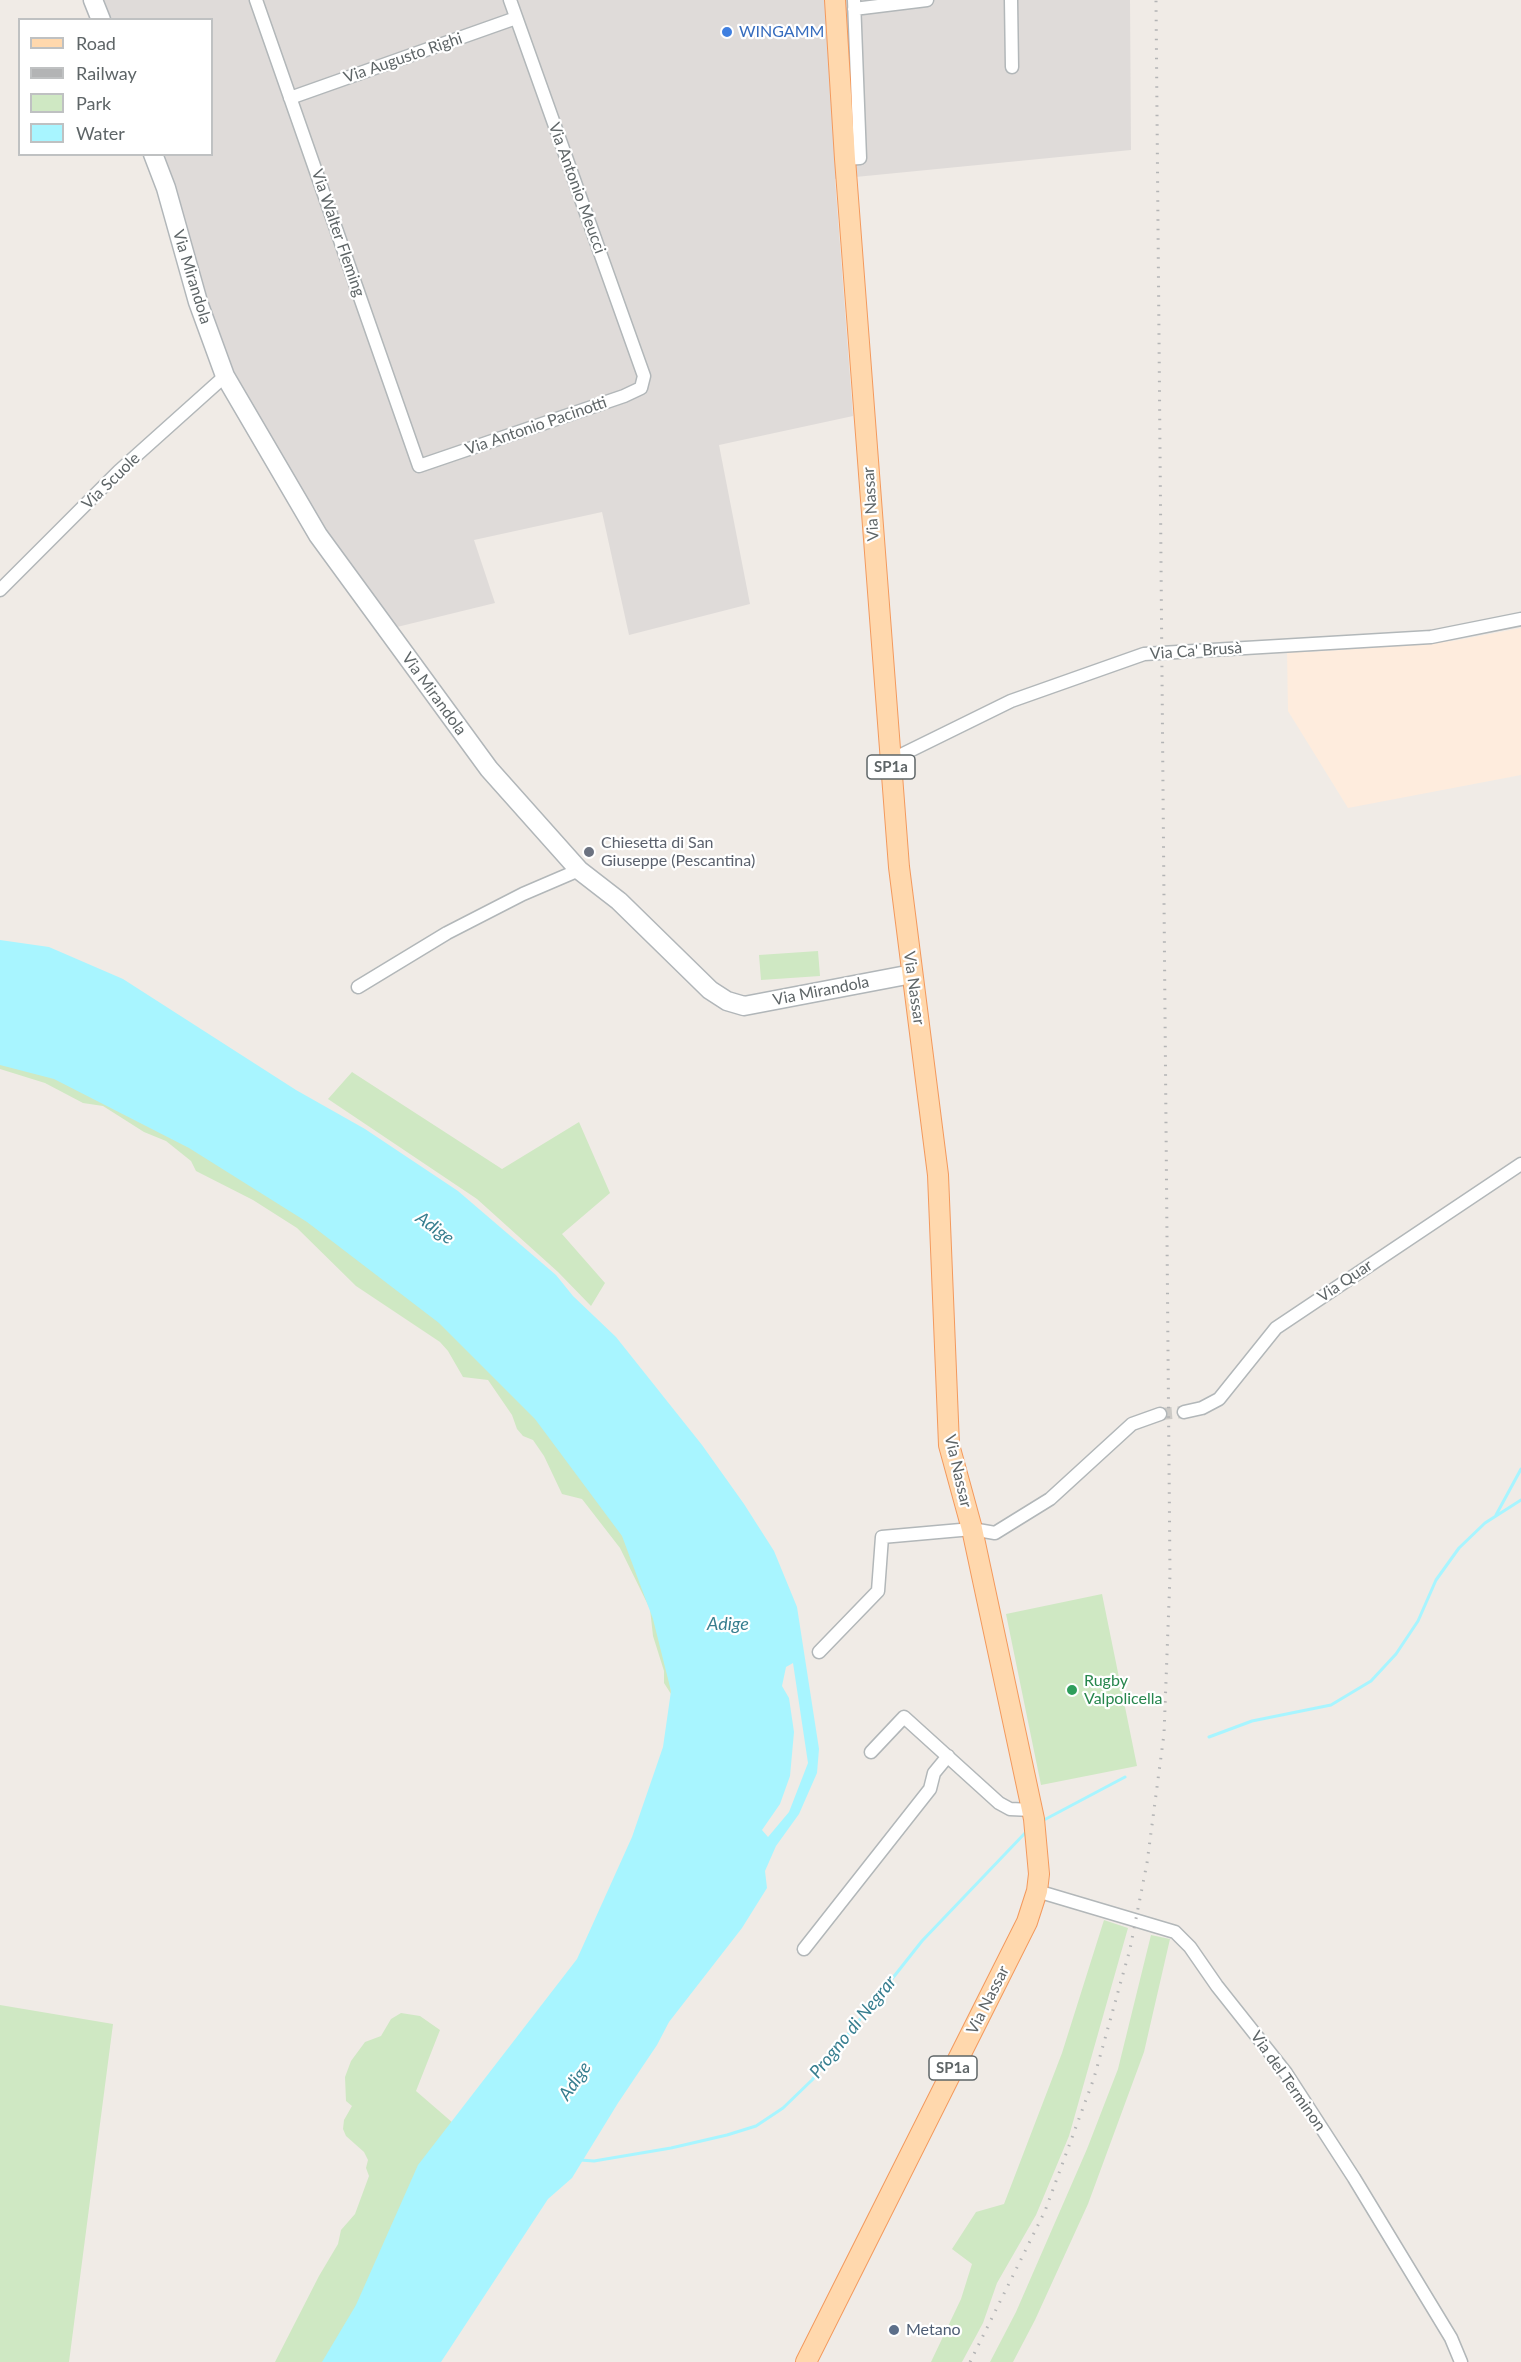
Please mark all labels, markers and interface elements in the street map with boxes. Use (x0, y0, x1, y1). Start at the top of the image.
legend (18, 18, 213, 156)
place label: WINGAMM (739, 22, 824, 42)
marker: WINGAMM (720, 25, 734, 39)
street label: Via Augusto Righi (341, 29, 465, 87)
text: Road (76, 32, 116, 54)
text: Railway (76, 62, 137, 84)
text: Park (76, 92, 111, 114)
street label: Via Antonio Meucci (544, 120, 610, 256)
text: Water (76, 122, 125, 144)
street label: Via Walter Fleming (307, 167, 369, 299)
street label: Via Mirandola (169, 228, 215, 326)
street label: Via Antonio Pacinotti (463, 393, 609, 459)
street label: Via Scuole (78, 449, 144, 513)
street label: Via Nassar (859, 466, 883, 542)
street label: Via Ca' Brusà (1149, 638, 1243, 664)
street label: Via Mirandola (398, 649, 470, 739)
road number: SP1a (867, 755, 915, 779)
place label: Chiesetta di San Giuseppe (Pescantina) (601, 833, 755, 871)
marker: Chiesetta di San Giuseppe (Pescantina) (582, 845, 596, 859)
street label: Via Nassar (899, 950, 929, 1026)
street label: Via Mirandola (771, 972, 871, 1010)
water label: Adige (412, 1207, 458, 1249)
street label: Via Quar (1314, 1256, 1376, 1306)
street label: Via Nassar (940, 1433, 976, 1509)
water label: Adige (707, 1613, 749, 1635)
place label: Rugby Valpolicella (1084, 1671, 1162, 1709)
marker: Rugby Valpolicella (1065, 1683, 1079, 1697)
street label: Via Nassar (963, 1963, 1013, 2037)
water label: Progno di Negrar (805, 1971, 901, 2083)
street label: Via del Terminon (1246, 2027, 1330, 2135)
road number: SP1a (929, 2056, 977, 2080)
water label: Adige (554, 2058, 596, 2104)
place label: Metano (906, 2320, 961, 2340)
marker: Metano (887, 2323, 901, 2337)

